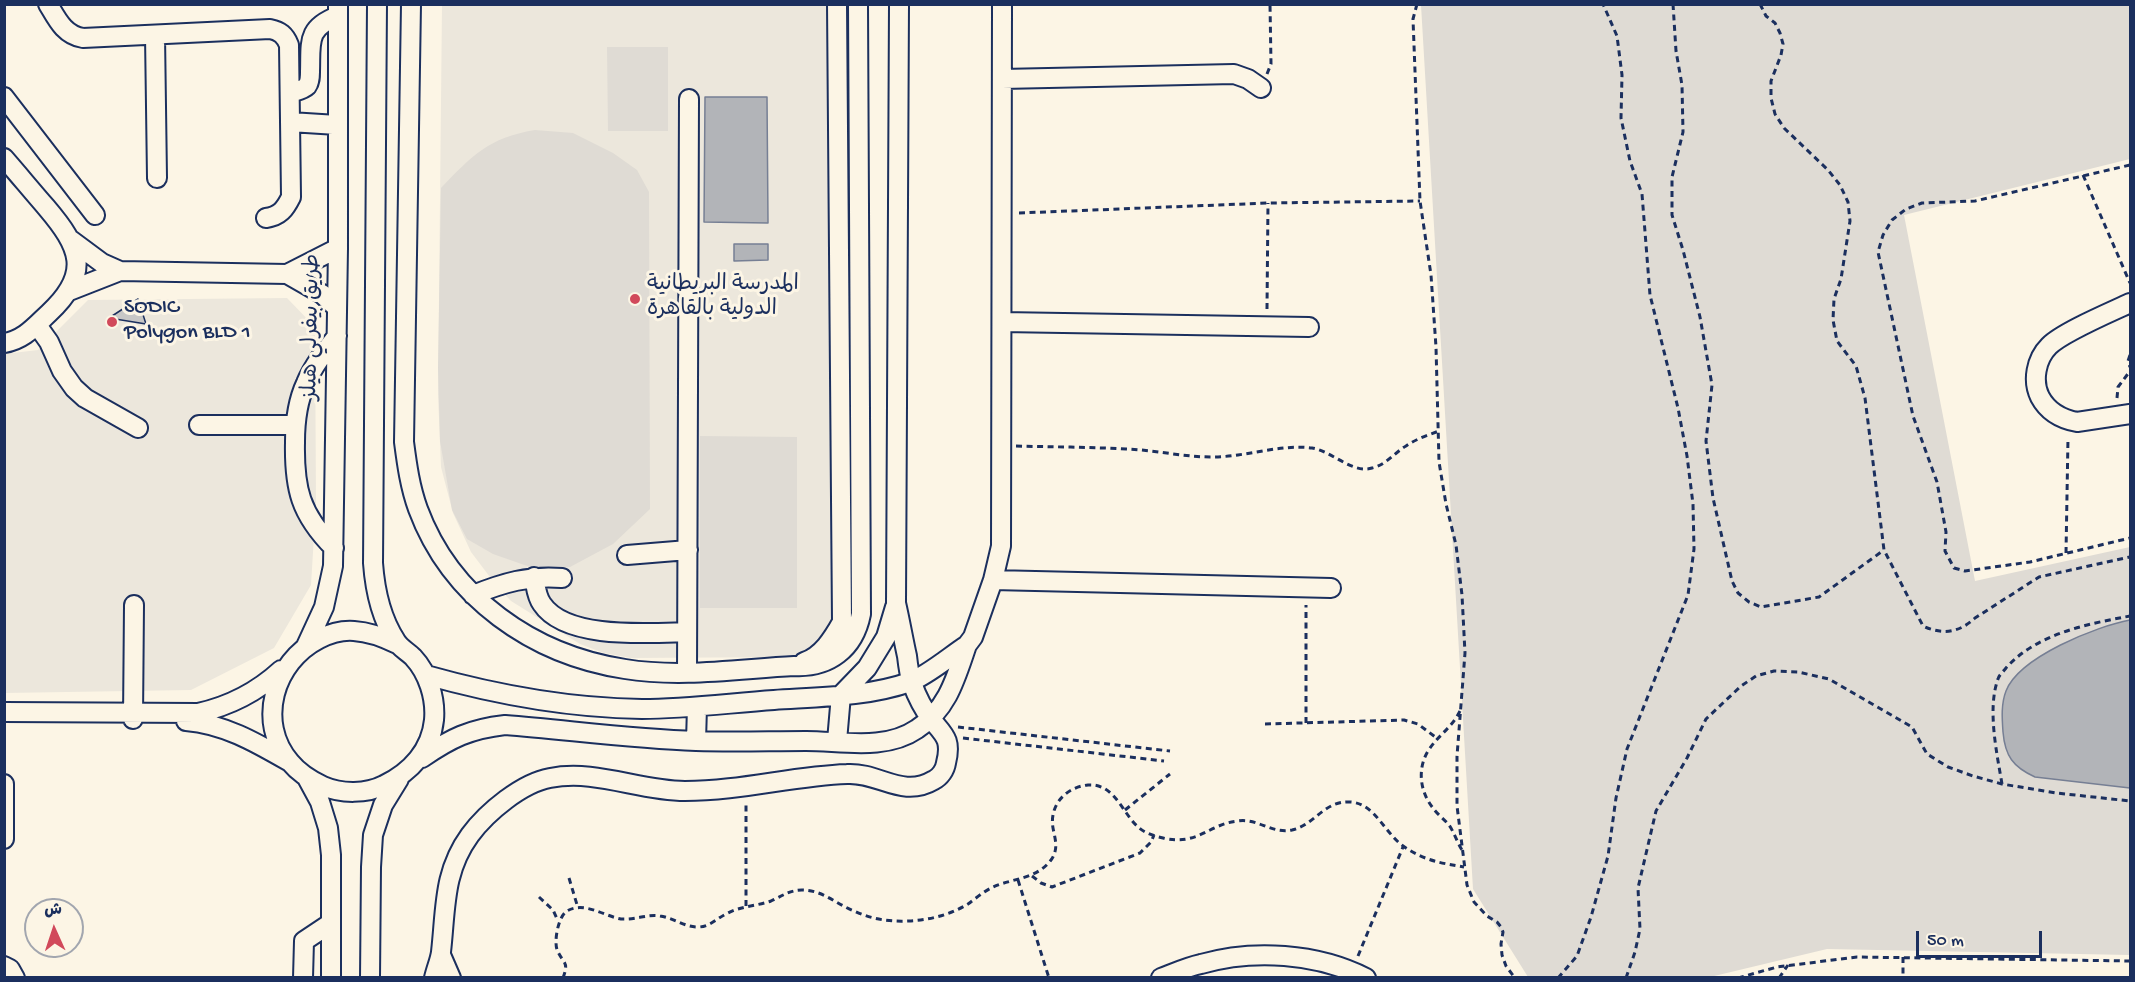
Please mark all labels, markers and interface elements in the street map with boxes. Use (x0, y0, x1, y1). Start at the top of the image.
street label: طريق بيفرلي هيلز (299, 254, 327, 400)
place label: المدرسة البريطانية الدولية بالقاهرة (647, 273, 799, 324)
marker: المدرسة البريطانية الدولية بالقاهرة (628, 292, 642, 306)
place label: SODIC Polygon BLD 1 (124, 296, 251, 348)
marker: SODIC Polygon BLD 1 (105, 315, 119, 329)
north arrow (24, 898, 84, 958)
text: ش (44, 902, 62, 921)
scale bar (1919, 919, 2045, 957)
text: 50 m (1927, 931, 1964, 952)

